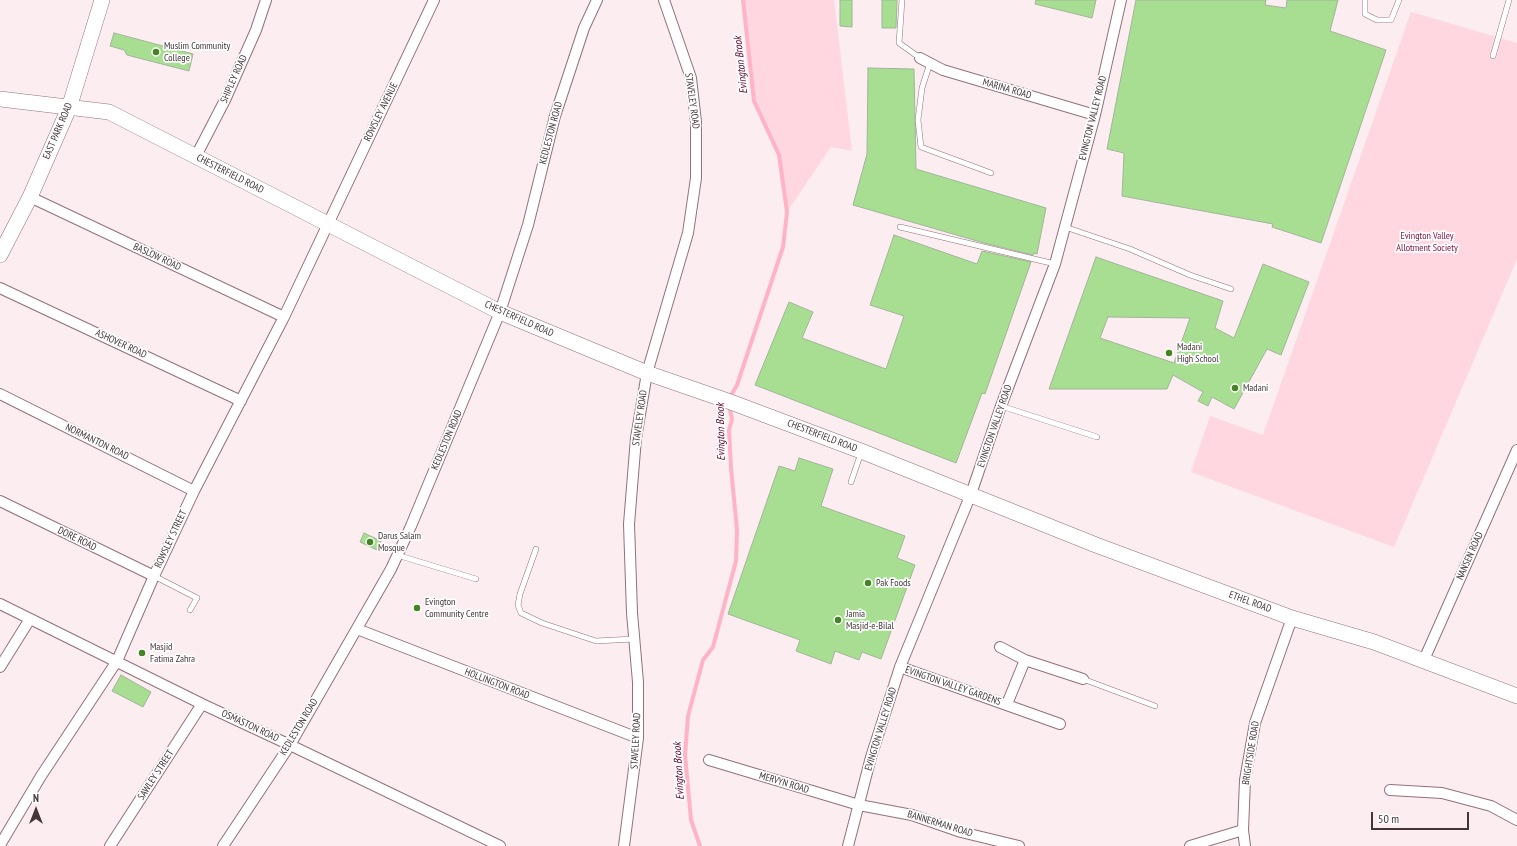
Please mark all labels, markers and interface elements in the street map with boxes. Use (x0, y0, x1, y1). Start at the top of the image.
water label: Evington Brook (731, 36, 751, 94)
place label: Muslim Community College (164, 40, 230, 64)
marker: Muslim Community College (151, 47, 161, 57)
street label: SHIPLEY ROAD (218, 53, 250, 105)
street label: STAVELEY ROAD (682, 72, 702, 130)
street label: EVINGTON VALLEY ROAD (1077, 75, 1109, 161)
street label: MARINA ROAD (981, 76, 1033, 102)
street label: ROWSLEY AVENUE (362, 81, 400, 143)
street label: EAST PARK ROAD (41, 101, 75, 161)
street label: KEDLESTON ROAD (537, 101, 565, 165)
street label: CHESTERFIELD ROAD (194, 152, 266, 196)
park label: Evington Valley Allotment Society (1396, 230, 1458, 254)
street label: BASLOW ROAD (131, 241, 183, 273)
street label: CHESTERFIELD ROAD (483, 298, 555, 340)
street label: ASHOVER ROAD (93, 327, 149, 361)
place label: Madani High School (1177, 341, 1219, 364)
marker: Madani High School (1164, 348, 1174, 358)
place label: Madani (1243, 382, 1268, 394)
street label: EVINGTON VALLEY ROAD (975, 383, 1015, 469)
marker: Madani (1230, 383, 1240, 393)
street label: STAVELEY ROAD (630, 389, 650, 447)
water label: Evington Brook (714, 403, 728, 461)
street label: KEDLESTON ROAD (429, 408, 465, 472)
street label: CHESTERFIELD ROAD (785, 417, 859, 455)
street label: NORMANTON ROAD (63, 421, 131, 463)
street label: ROWSLEY STREET (152, 508, 190, 570)
street label: DORE ROAD (56, 524, 98, 554)
place label: Darus Salam Mosque (378, 530, 421, 554)
street label: NANSEN ROAD (1454, 530, 1486, 582)
marker: Darus Salam Mosque (365, 537, 375, 547)
place label: Pak Foods (876, 577, 911, 589)
marker: Pak Foods (863, 578, 873, 588)
street label: ETHEL ROAD (1227, 589, 1273, 615)
place label: Evington Community Centre (425, 596, 489, 620)
marker: Evington Community Centre (412, 603, 422, 613)
place label: Jamia Masjid-e-Bilal (846, 608, 894, 632)
marker: Jamia Masjid-e-Bilal (833, 615, 843, 625)
place label: Masjid Fatima Zahra (150, 641, 195, 664)
marker: Masjid Fatima Zahra (137, 648, 147, 658)
street label: EVINGTON VALLEY GARDENS (904, 664, 1002, 708)
street label: HOLLINGTON ROAD (463, 666, 531, 702)
street label: EVINGTON VALLEY ROAD (863, 686, 899, 772)
street label: KEDLESTON ROAD (277, 696, 321, 758)
street label: OSMASTON ROAD (219, 707, 281, 745)
street label: STAVELEY ROAD (629, 713, 643, 769)
street label: BRIGHTSIDE ROAD (1240, 720, 1262, 786)
water label: Evington Brook (671, 742, 687, 800)
street label: SAWLEY STREET (135, 748, 177, 802)
street label: MERVYN ROAD (758, 770, 810, 796)
north arrow (16, 790, 56, 830)
text: N (33, 791, 39, 805)
scale bar (1373, 804, 1471, 830)
street label: BANNERMAN ROAD (906, 808, 974, 840)
text: 50 m (1378, 811, 1399, 826)

